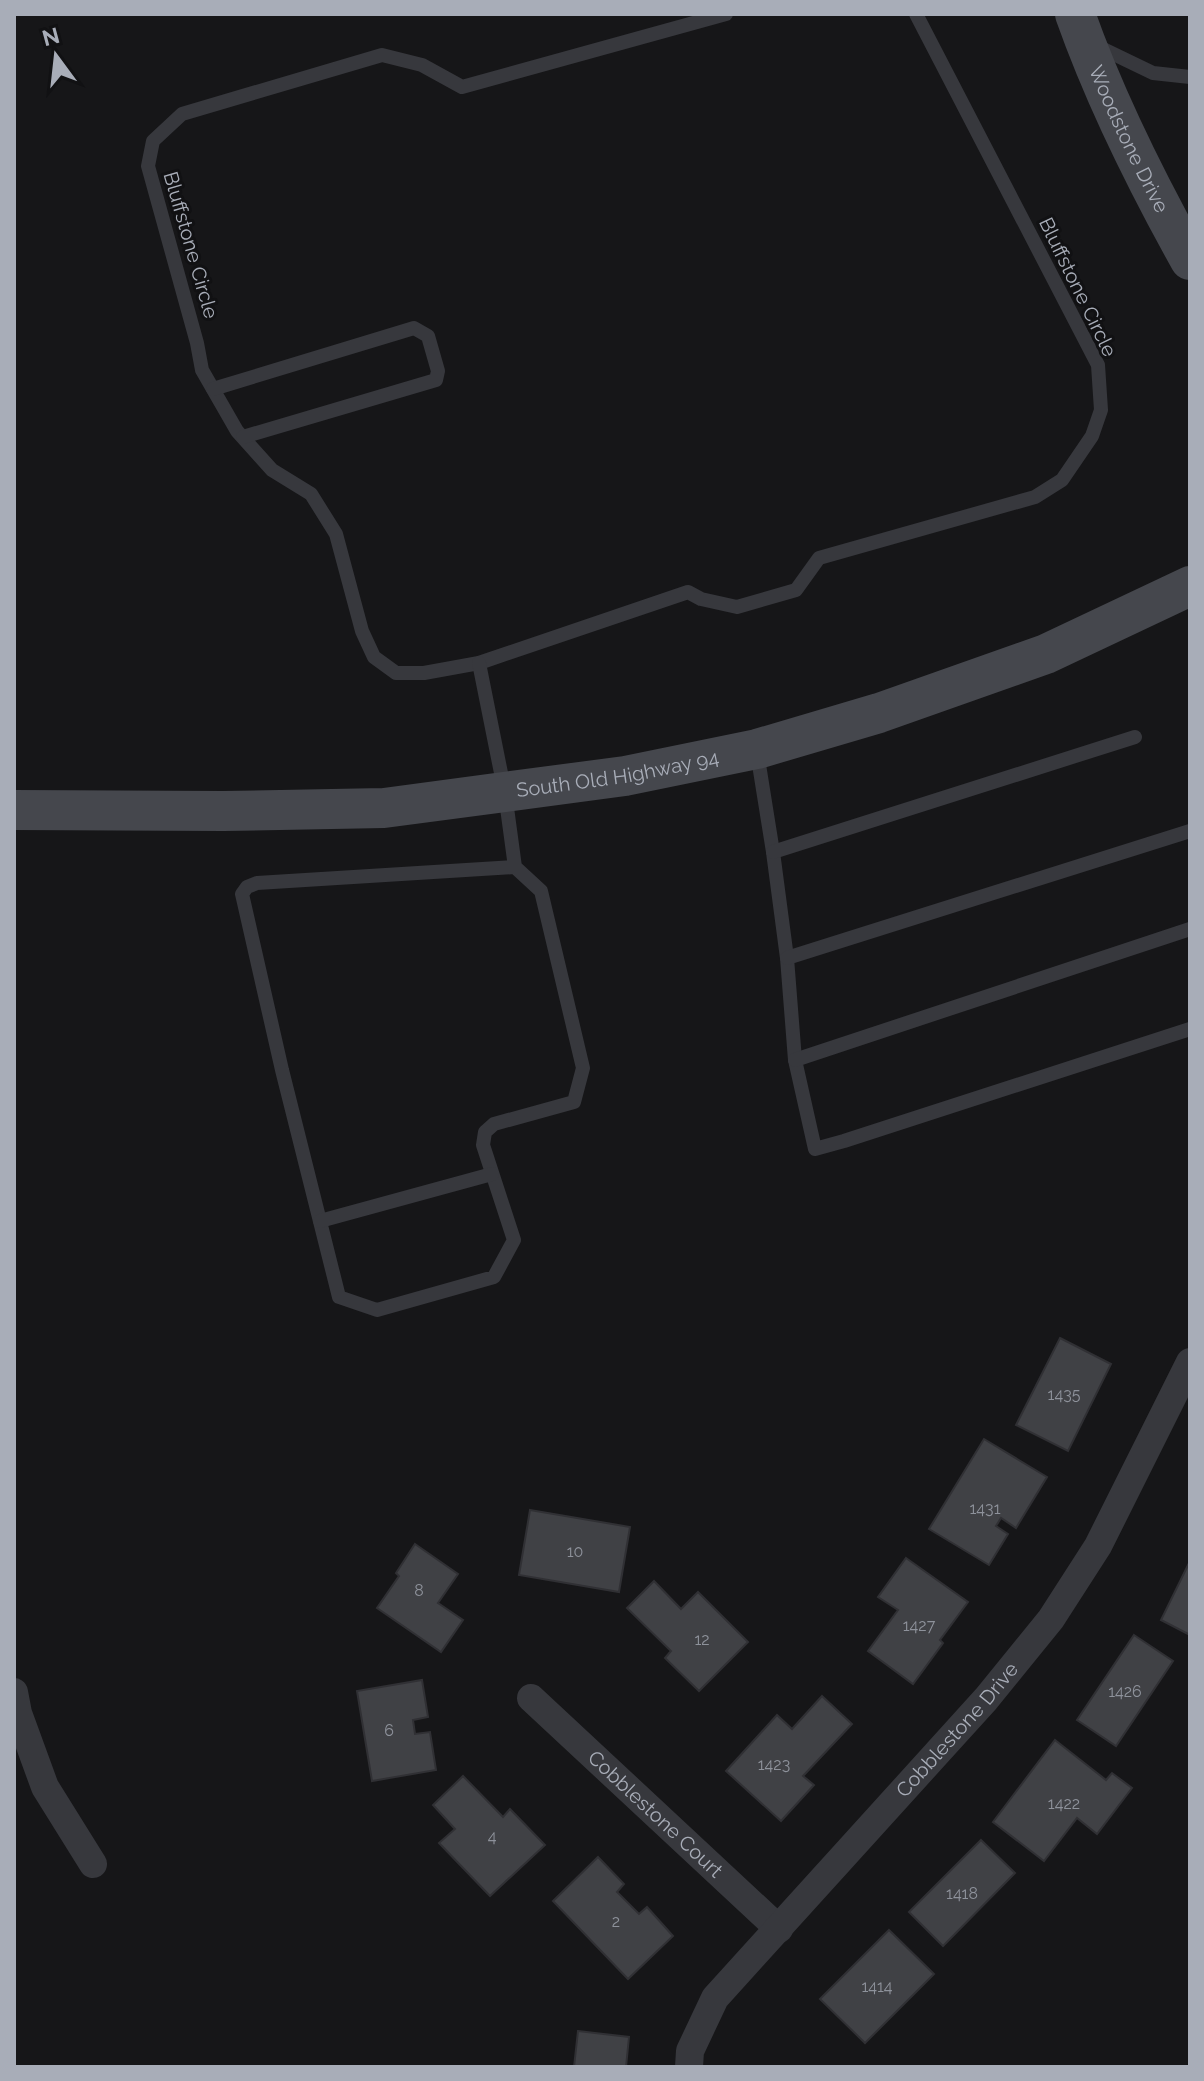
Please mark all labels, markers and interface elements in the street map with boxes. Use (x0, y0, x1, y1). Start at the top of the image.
north arrow (16, 16, 96, 96)
text: N (39, 22, 62, 51)
street label: Woodstone Drive (1084, 62, 1174, 217)
street label: Bluffstone Circle (159, 169, 224, 322)
street label: Bluffstone Circle (1034, 214, 1122, 361)
street label: South Old Highway 94 (515, 745, 721, 802)
house number: 1435 (1048, 1385, 1081, 1404)
house number: 1431 (970, 1499, 1001, 1518)
house number: 10 (567, 1542, 583, 1561)
house number: 8 (414, 1581, 424, 1600)
house number: 1427 (903, 1616, 936, 1635)
house number: 12 (694, 1630, 710, 1649)
street label: Cobblestone Drive (891, 1657, 1023, 1802)
house number: 1426 (1108, 1682, 1142, 1701)
house number: 6 (384, 1721, 394, 1740)
street label: Cobblestone Court (583, 1745, 728, 1883)
house number: 1423 (758, 1755, 790, 1774)
house number: 1422 (1048, 1794, 1080, 1813)
house number: 4 (488, 1827, 497, 1846)
house number: 1418 (946, 1884, 978, 1903)
house number: 2 (612, 1912, 620, 1931)
house number: 1414 (861, 1977, 893, 1996)

